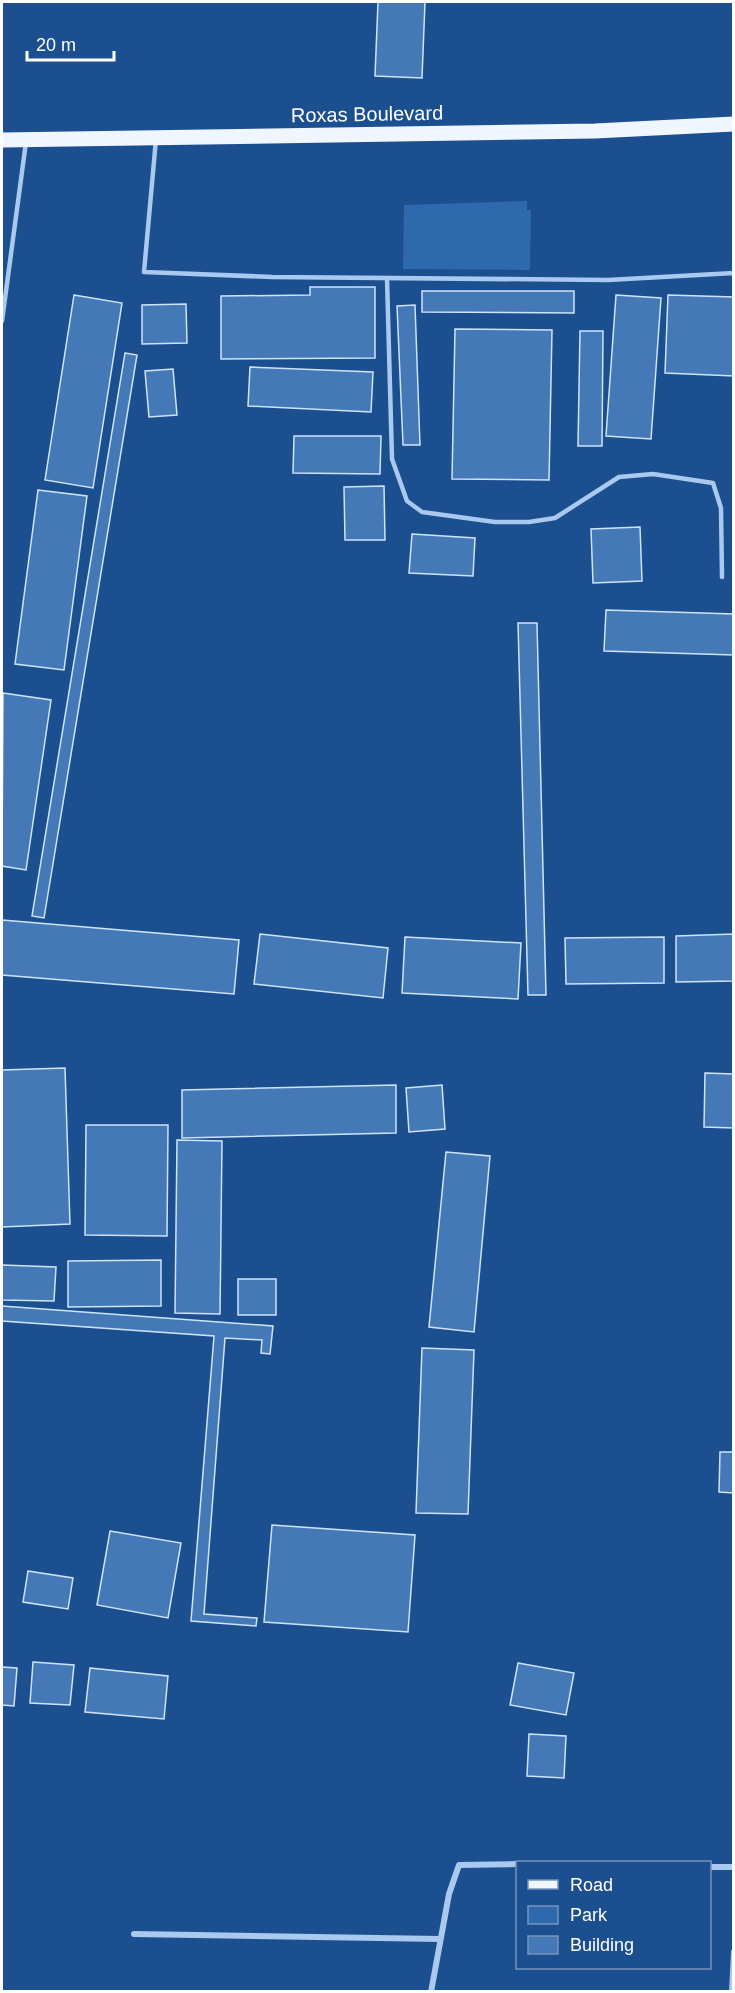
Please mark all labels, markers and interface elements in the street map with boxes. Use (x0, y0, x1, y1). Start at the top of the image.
scale bar (27, 24, 114, 62)
text: 20 m (36, 35, 76, 55)
street label: Roxas Boulevard (291, 102, 443, 126)
legend (516, 1861, 711, 1969)
text: Road (570, 1875, 613, 1895)
text: Park (570, 1905, 608, 1925)
text: Building (570, 1935, 634, 1955)

